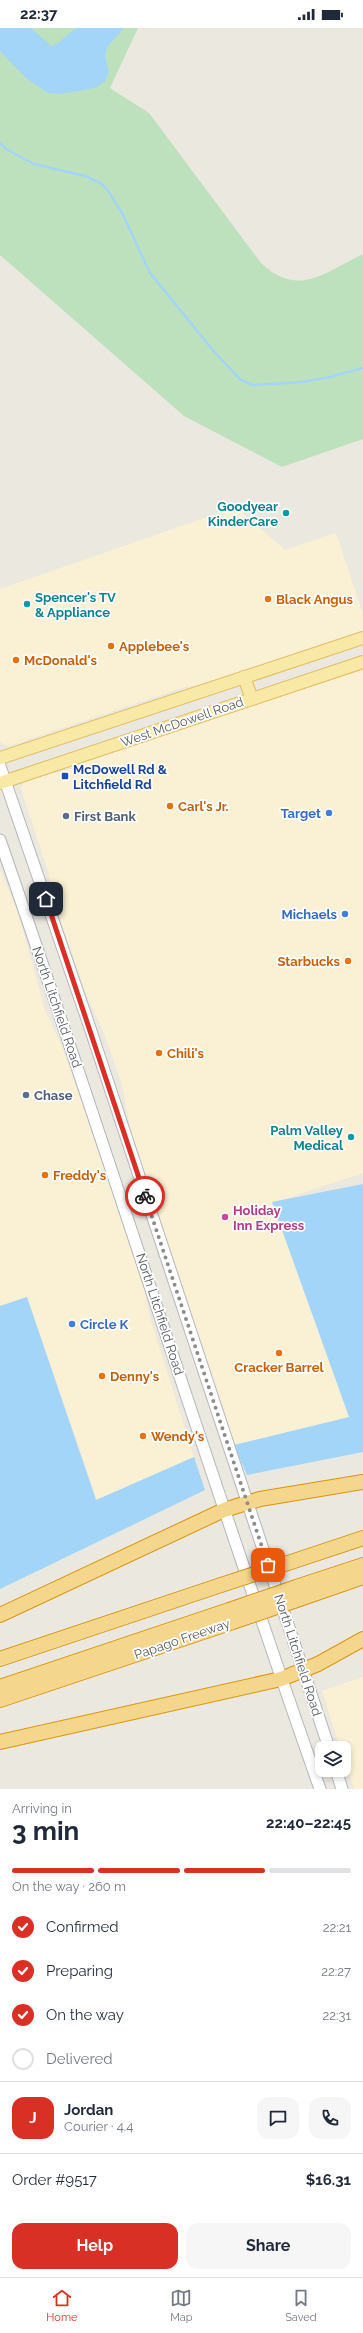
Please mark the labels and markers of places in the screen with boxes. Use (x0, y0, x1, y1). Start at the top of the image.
place label: Goodyear KinderCare (208, 499, 278, 529)
marker: Goodyear KinderCare (281, 508, 291, 518)
place label: Spencer's TV & Appliance (35, 590, 116, 620)
place label: Black Angus (276, 592, 354, 607)
marker: Black Angus (263, 594, 273, 604)
marker: Spencer's TV & Appliance (22, 599, 32, 609)
place label: Applebee's (119, 639, 190, 654)
marker: Applebee's (106, 641, 116, 651)
place label: McDonald's (24, 653, 97, 668)
marker: McDonald's (11, 655, 21, 665)
place label: McDowell Rd & Litchfield Rd (73, 762, 168, 792)
marker: McDowell Rd & Litchfield Rd (60, 771, 70, 781)
place label: Carl's Jr. (178, 799, 228, 814)
marker: Carl's Jr. (165, 801, 175, 811)
place label: Target (281, 806, 321, 821)
marker: Target (324, 808, 334, 818)
place label: First Bank (74, 809, 136, 824)
marker: First Bank (61, 811, 71, 821)
pin (29, 882, 63, 916)
place label: Michaels (281, 907, 338, 922)
marker: Michaels (340, 909, 350, 919)
place label: Starbucks (277, 954, 341, 969)
marker: Starbucks (343, 956, 353, 966)
place label: Chili's (167, 1046, 204, 1061)
marker: Chili's (154, 1048, 164, 1058)
place label: Chase (34, 1088, 73, 1103)
marker: Chase (21, 1090, 31, 1100)
place label: Palm Valley Medical (270, 1123, 344, 1153)
marker: Palm Valley Medical (346, 1132, 356, 1142)
place label: Freddy's (53, 1168, 107, 1183)
marker: Freddy's (40, 1170, 50, 1180)
place label: Holiday Inn Express (233, 1203, 305, 1233)
marker: Holiday Inn Express (220, 1212, 230, 1222)
place label: Circle K (80, 1317, 129, 1332)
marker: Circle K (67, 1319, 77, 1329)
marker: Cracker Barrel (274, 1348, 284, 1358)
place label: Cracker Barrel (234, 1360, 325, 1375)
place label: Denny's (110, 1369, 160, 1384)
marker: Denny's (97, 1371, 107, 1381)
place label: Wendy's (151, 1429, 205, 1444)
marker: Wendy's (138, 1431, 148, 1441)
pin (251, 1548, 285, 1582)

